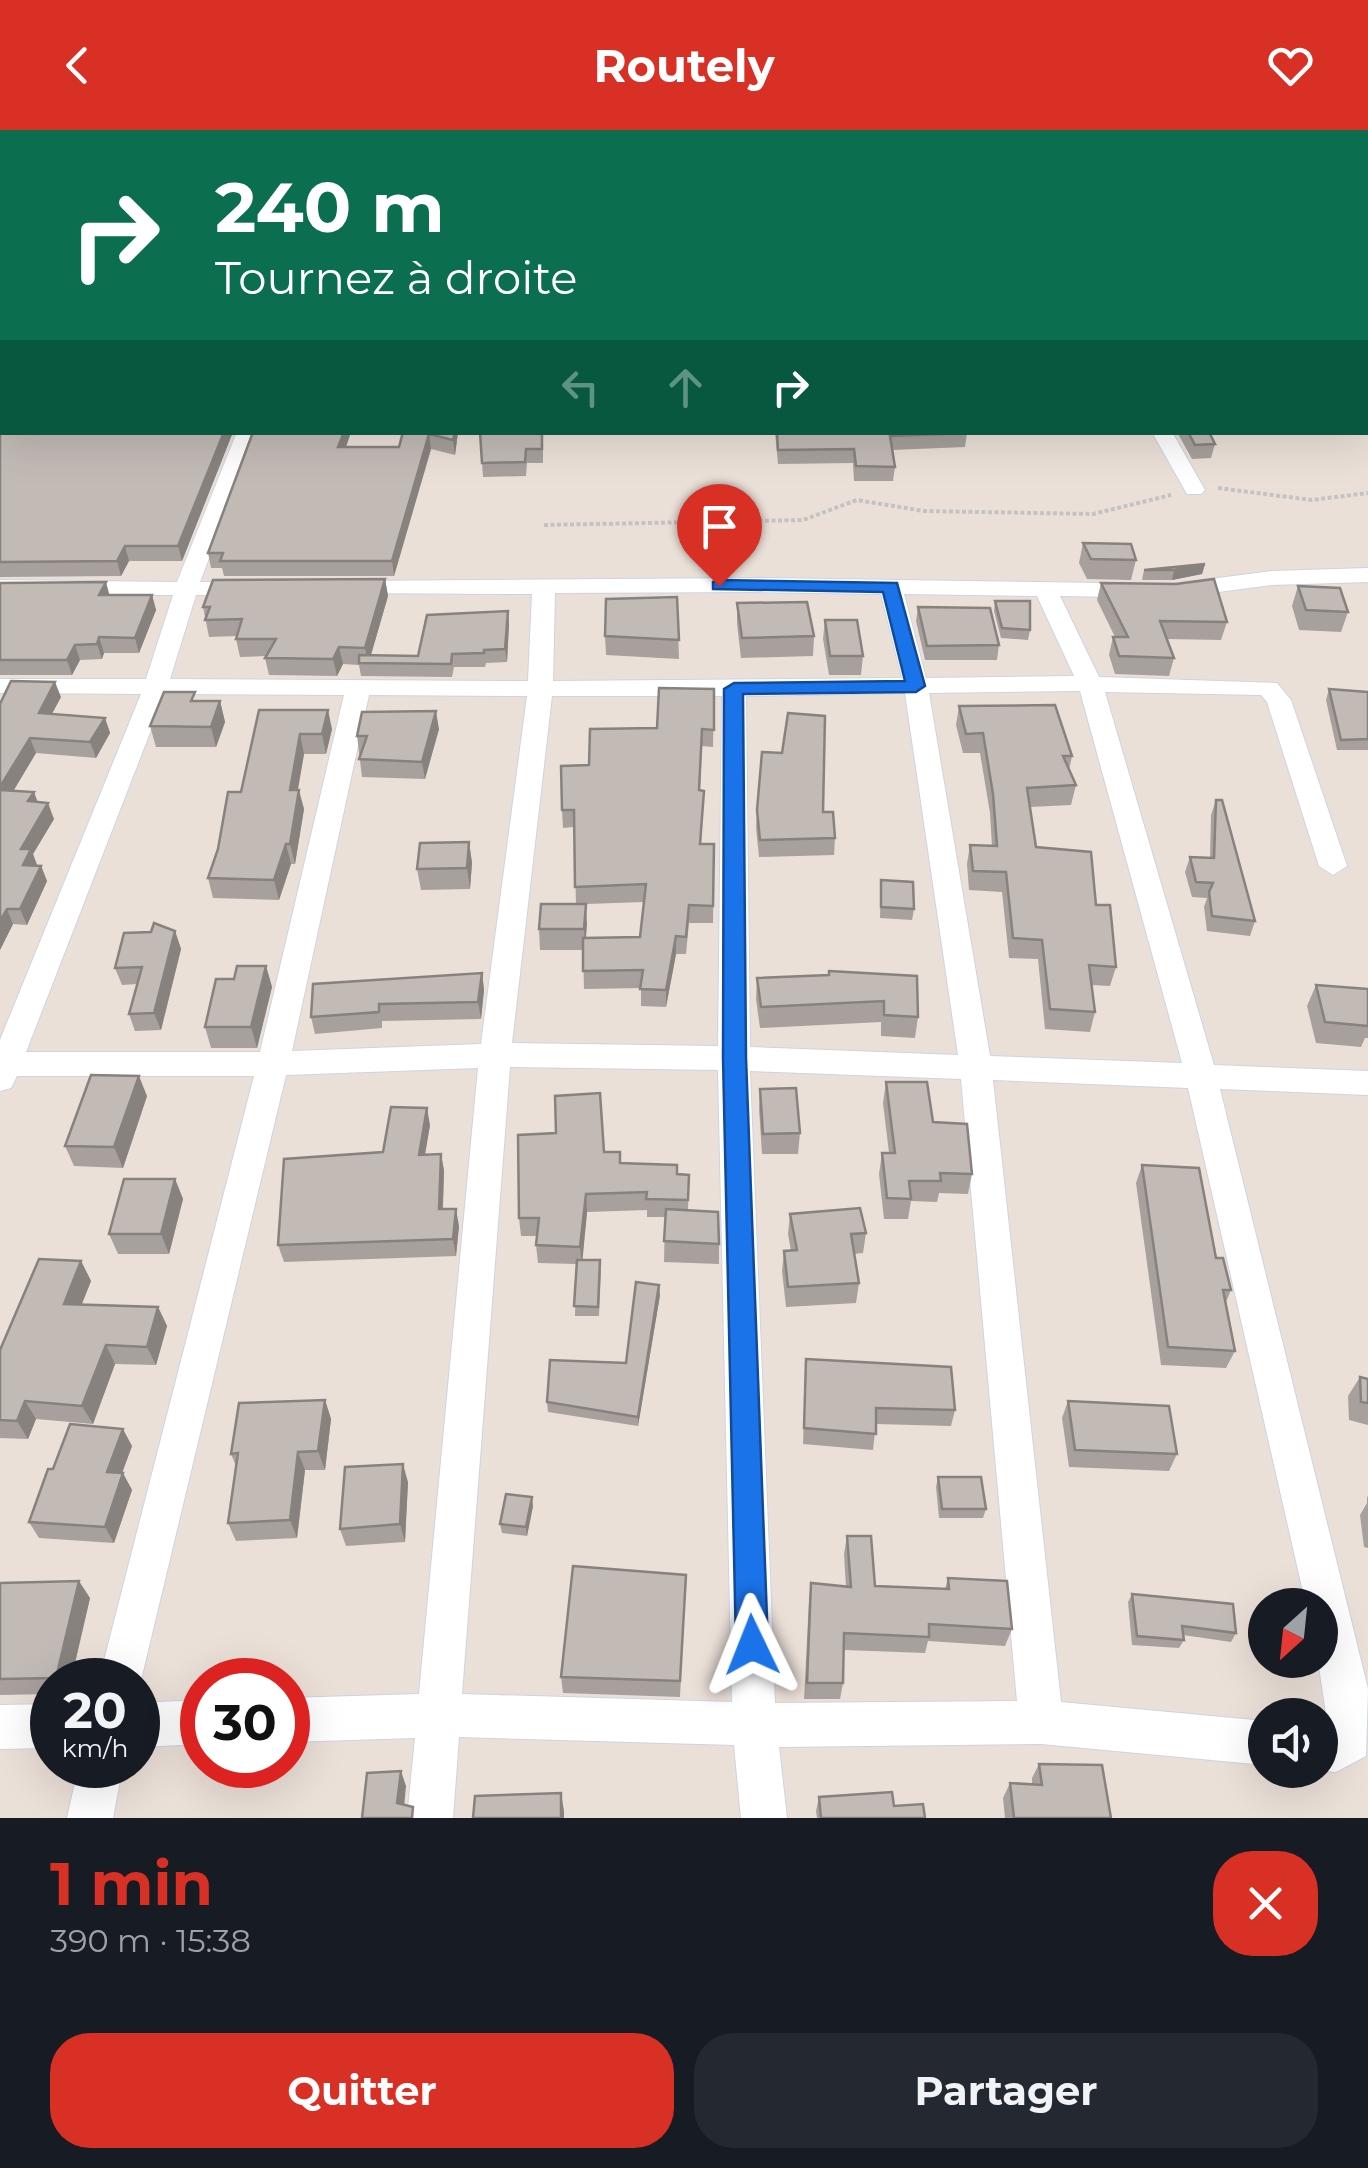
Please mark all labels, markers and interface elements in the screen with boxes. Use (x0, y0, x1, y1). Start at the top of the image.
icon: back (50, 38, 105, 93)
text: Routely (593, 38, 775, 93)
icon: heart (1263, 38, 1318, 93)
text: 240 m (215, 164, 445, 250)
icon: right (50, 170, 180, 300)
text: Tournez à droite (215, 250, 578, 305)
icon: left (553, 360, 608, 415)
icon: ahead (658, 360, 713, 415)
icon: right (763, 360, 818, 415)
pin (677, 484, 762, 587)
icon: arrive (692, 499, 747, 554)
north arrow (1248, 1588, 1338, 1678)
map controls (1248, 1588, 1338, 1788)
position arrow (700, 1593, 804, 1697)
speed limit sign: 30 (180, 1658, 310, 1788)
text: 20 (63, 1680, 127, 1741)
button: sound (1248, 1698, 1338, 1788)
text: km/h (62, 1733, 128, 1763)
text: 1 min (50, 1847, 213, 1920)
button: close (1213, 1851, 1318, 1956)
text: 390 m · 15:38 (50, 1921, 251, 1960)
button: Quitter (50, 2033, 674, 2148)
button: Partager (694, 2033, 1318, 2148)

